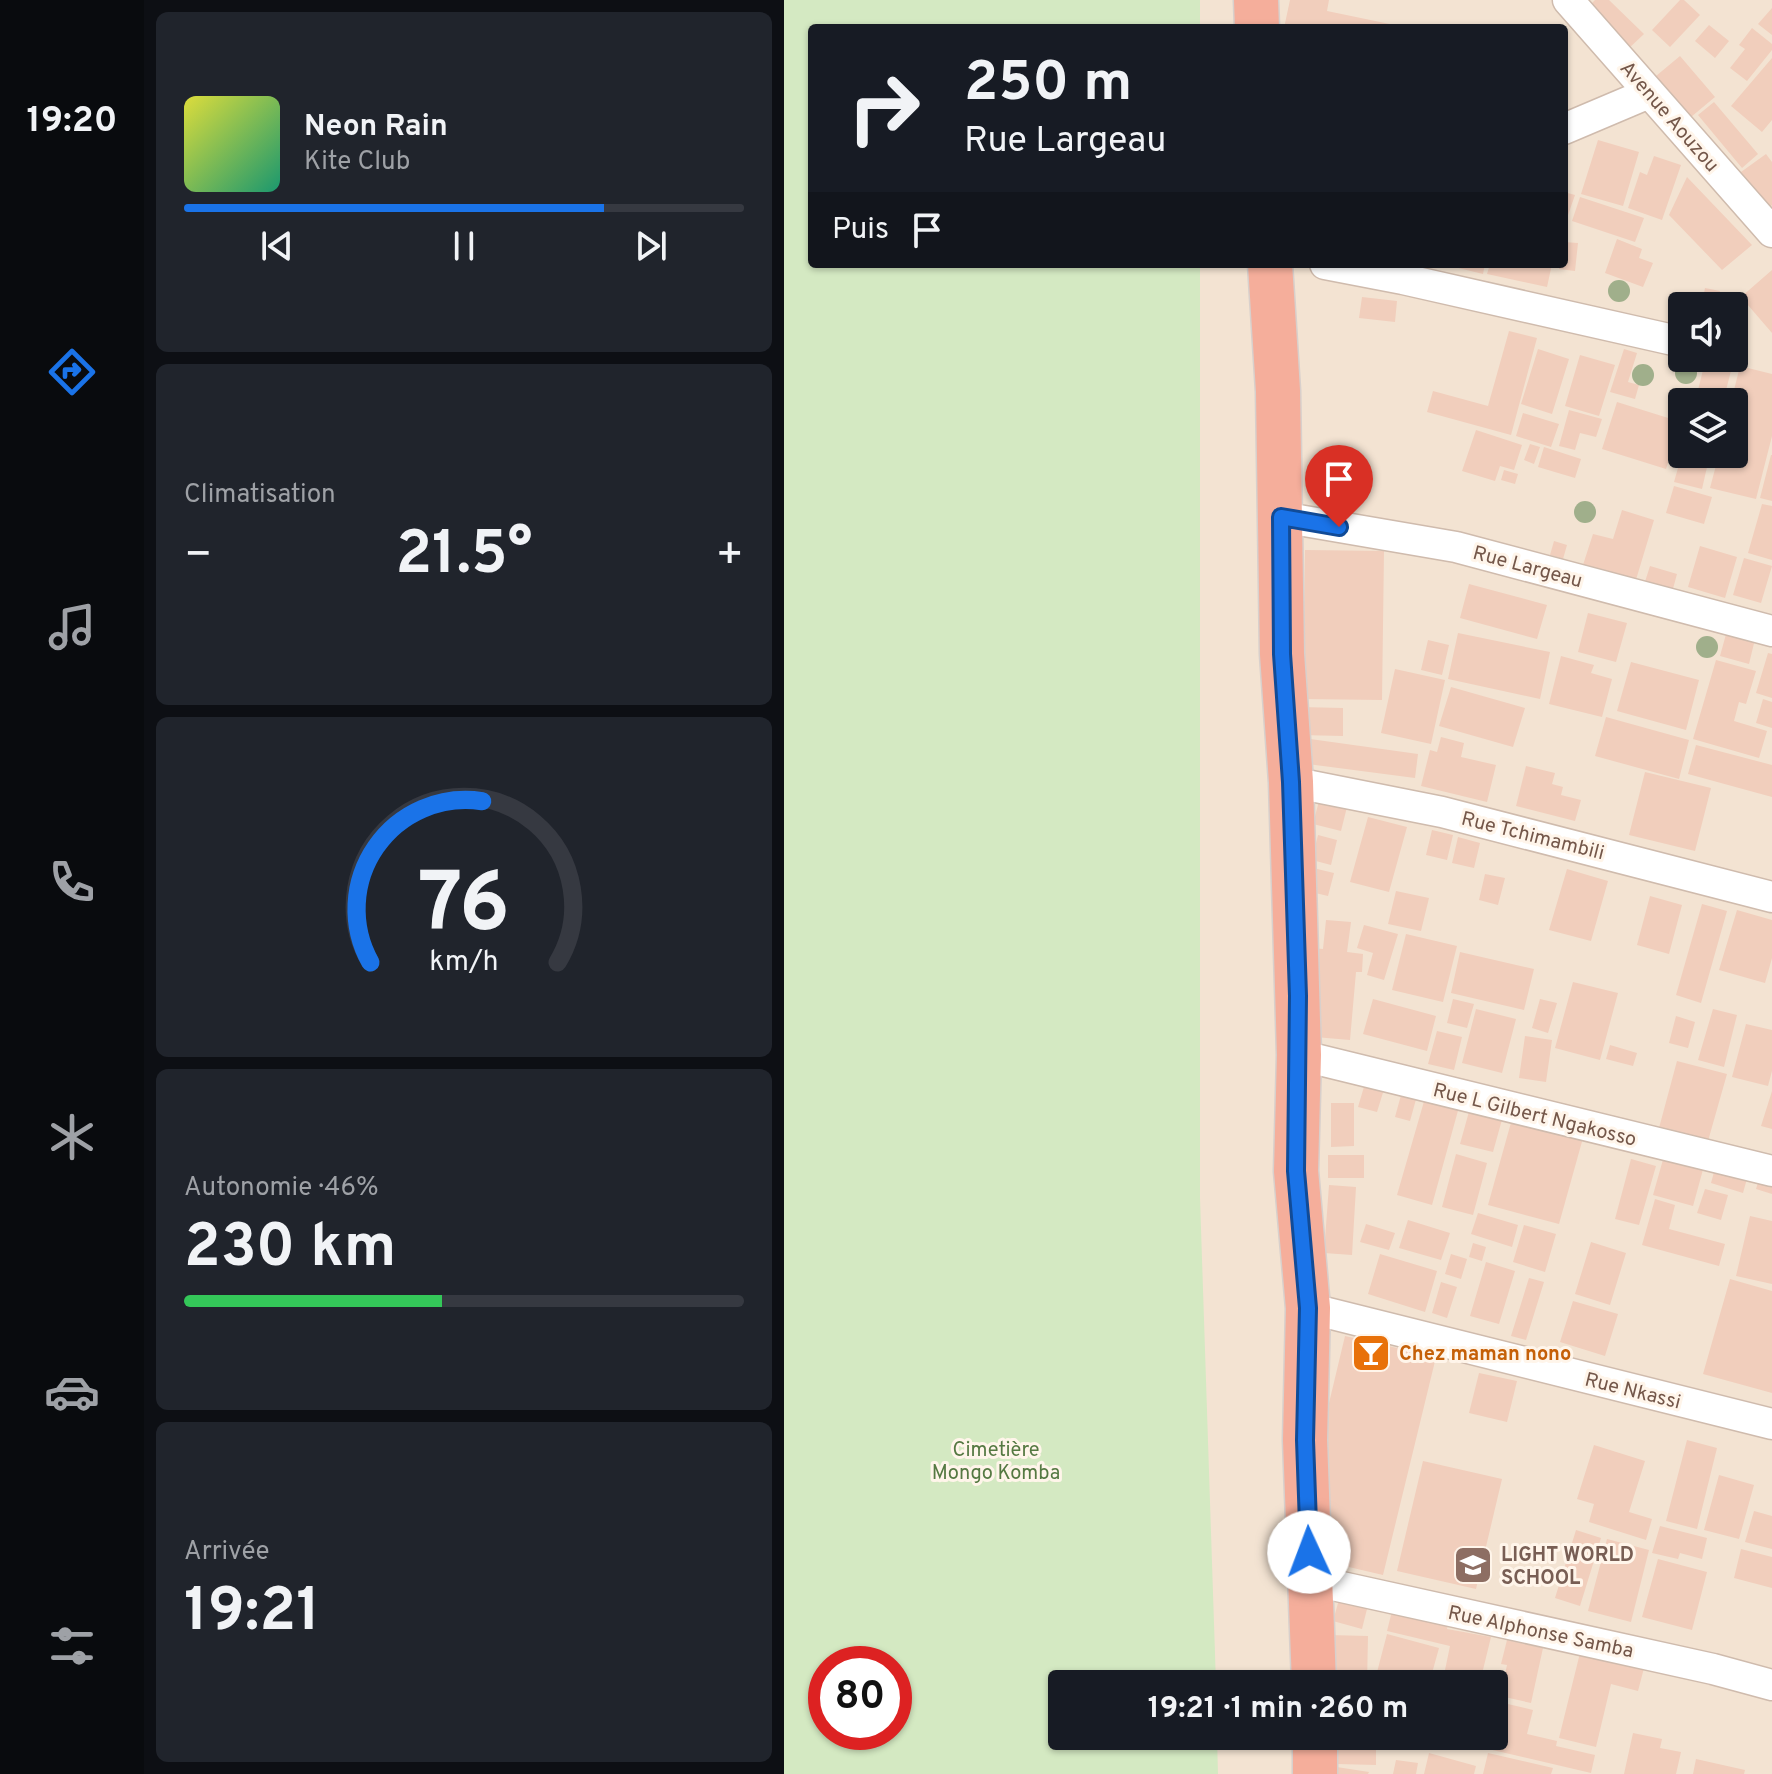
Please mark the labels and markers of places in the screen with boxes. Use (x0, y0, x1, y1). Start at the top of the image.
pin (1305, 445, 1373, 527)
bar icon: Chez maman nono (1350, 1332, 1392, 1374)
place label: Chez maman nono (1399, 1342, 1571, 1368)
place label: LIGHT WORLD SCHOOL (1501, 1543, 1634, 1592)
school or university icon: LIGHT WORLD SCHOOL (1452, 1544, 1494, 1586)

